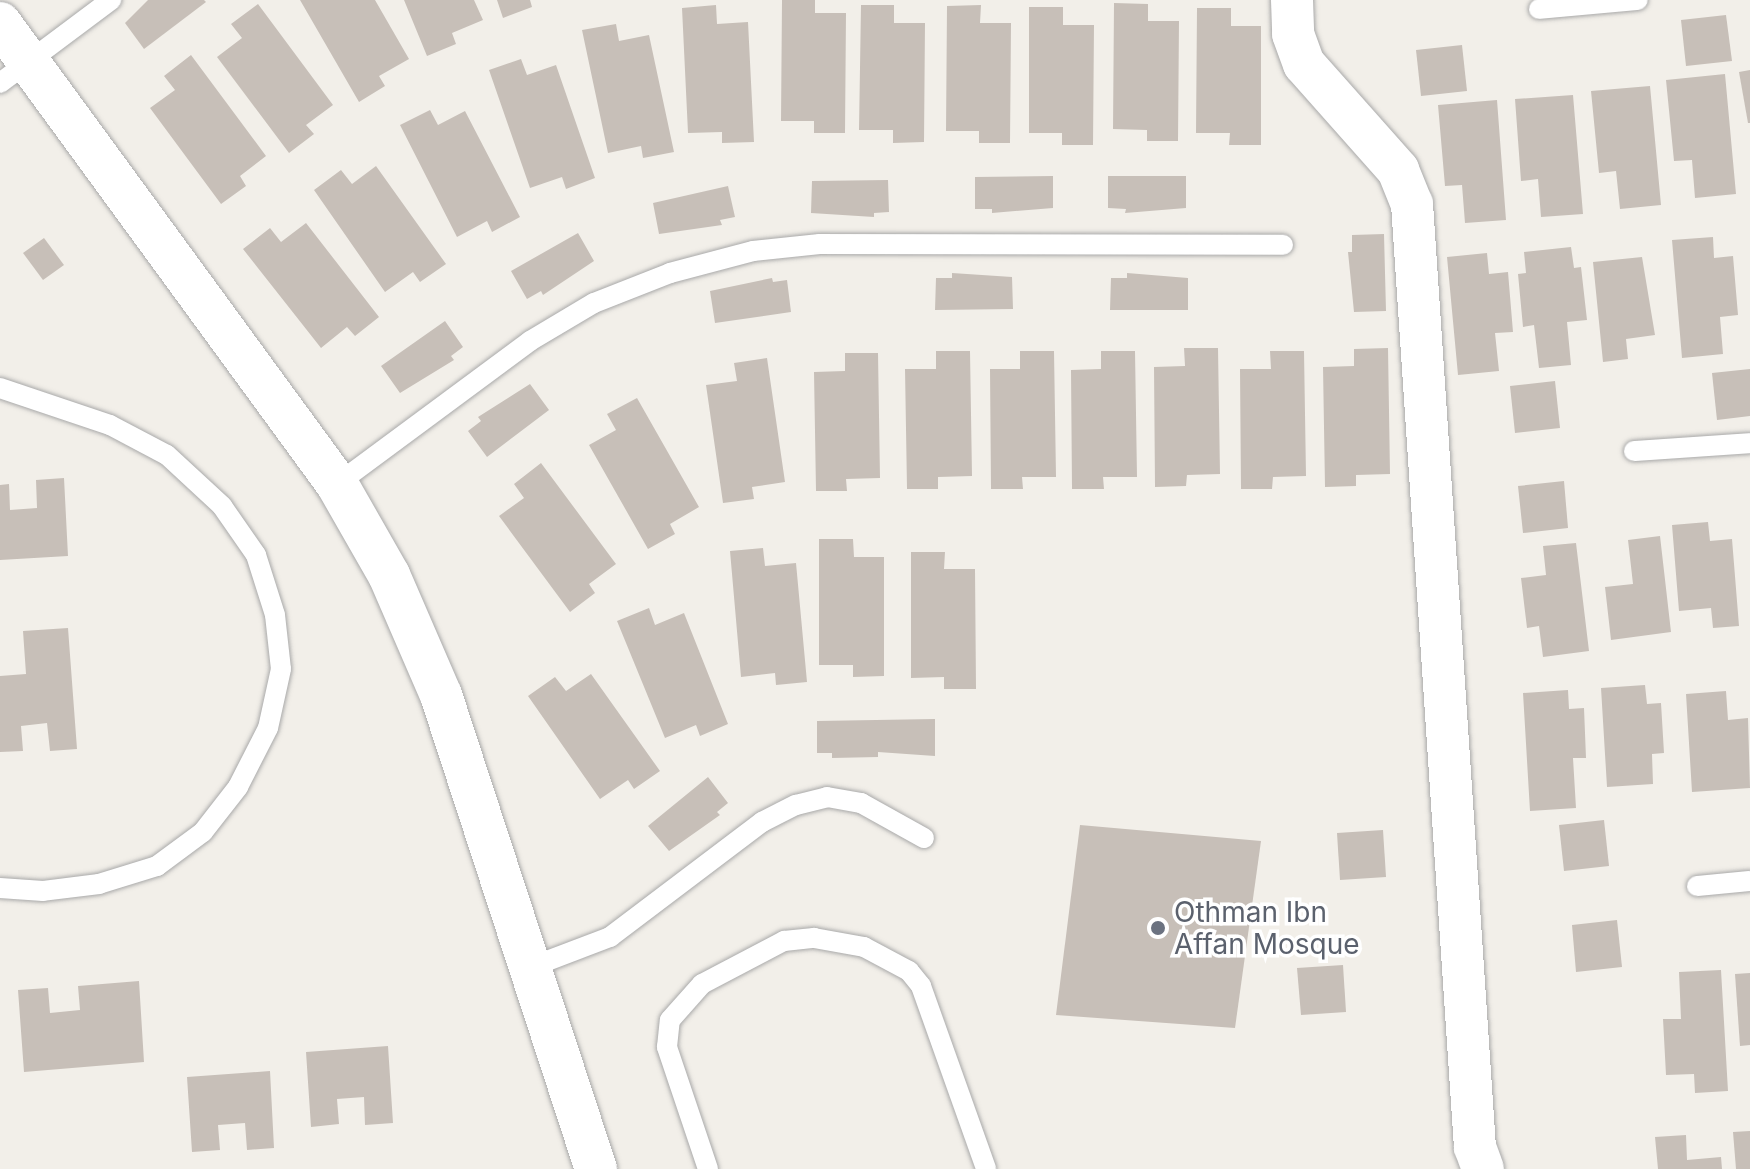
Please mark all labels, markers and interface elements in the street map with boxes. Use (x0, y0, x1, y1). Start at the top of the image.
place label: Othman Ibn Affan Mosque (1174, 895, 1360, 961)
marker: Othman Ibn Affan Mosque (1149, 919, 1167, 937)

